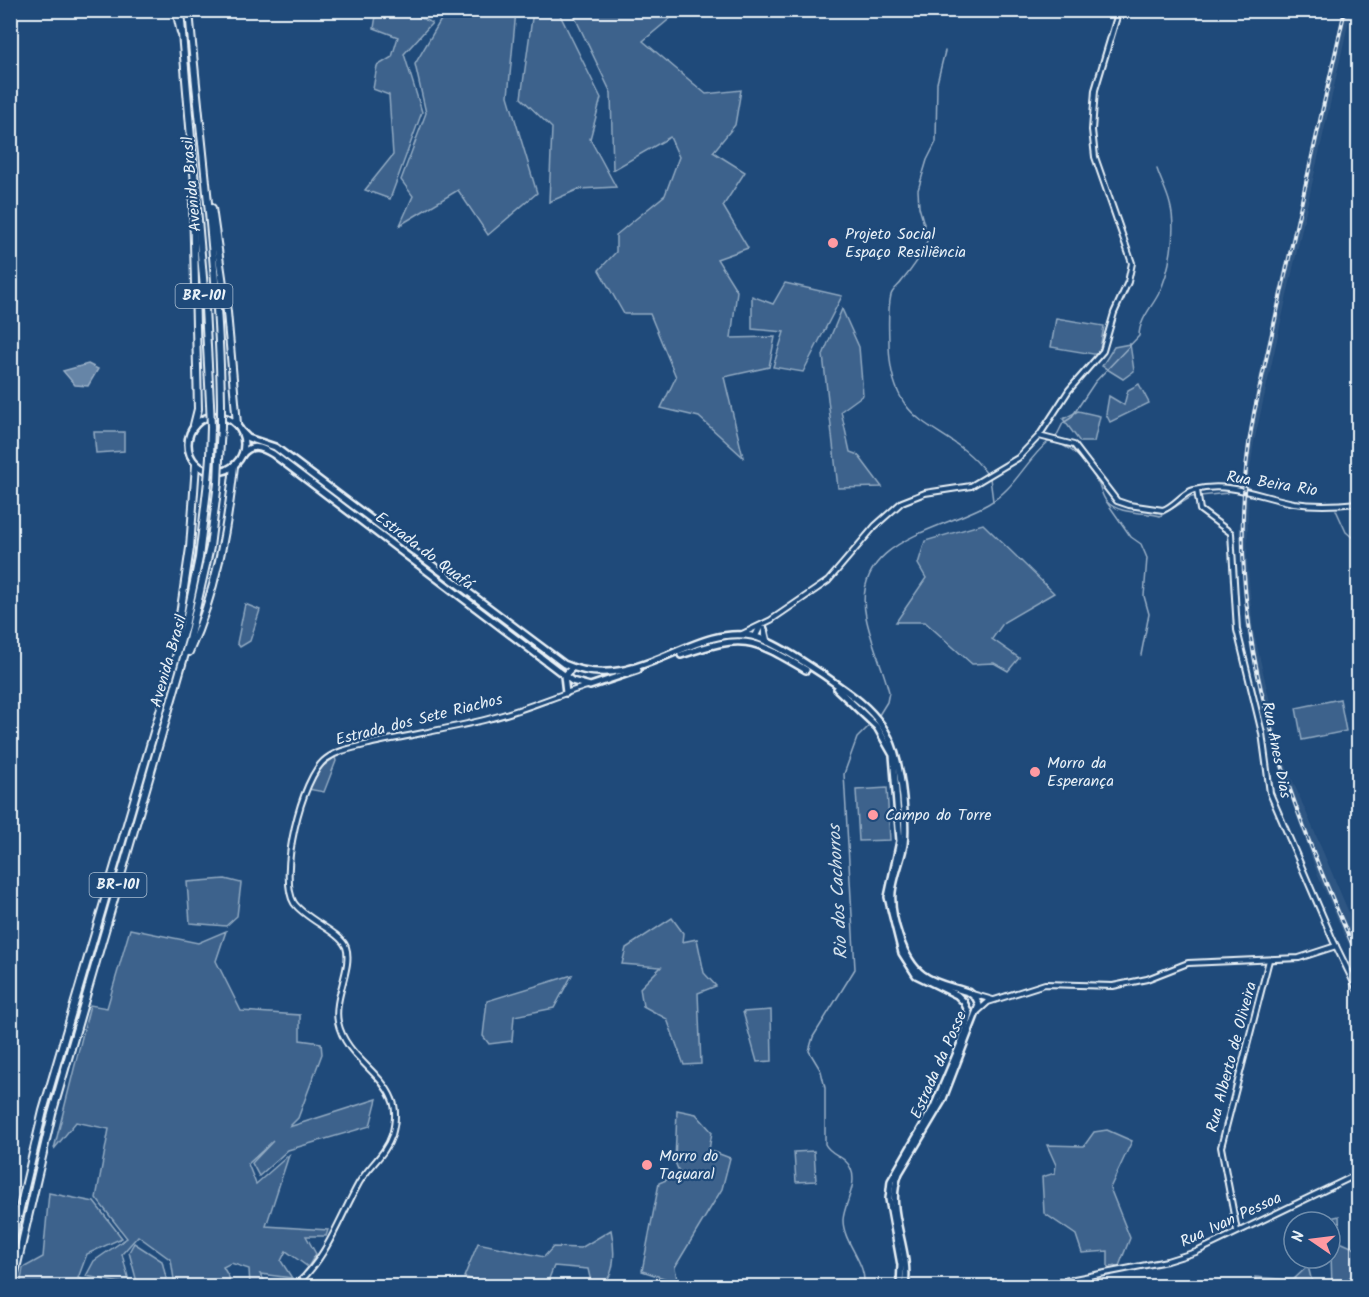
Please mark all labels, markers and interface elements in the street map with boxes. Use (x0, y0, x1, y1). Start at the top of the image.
street label: Avenida Brasil (175, 135, 209, 233)
place label: Projeto Social Espaço Resiliência (845, 222, 966, 265)
marker: Projeto Social Espaço Resiliência (826, 236, 840, 250)
road number: BR-101 (176, 284, 232, 308)
street label: Rua Beira Rio (1225, 464, 1319, 504)
street label: Estrada do Quafá (369, 506, 480, 597)
street label: Avenida Brasil (144, 612, 194, 710)
street label: Estrada dos Sete Riachos (333, 687, 505, 753)
street label: Rua Anes Dias (1254, 699, 1298, 801)
place label: Morro da Esperança (1047, 751, 1114, 794)
marker: Morro da Esperança (1028, 765, 1042, 779)
place label: Campo do Torre (885, 803, 991, 828)
marker: Campo do Torre (866, 808, 880, 822)
water label: Rio dos Cachorros (821, 822, 857, 960)
road number: BR-101 (90, 873, 146, 897)
street label: Rua Alberto de Oliveira (1200, 979, 1264, 1135)
street label: Estrada da Posse (904, 1007, 974, 1123)
place label: Morro do Taquaral (659, 1144, 718, 1187)
marker: Morro do Taquaral (640, 1158, 654, 1172)
street label: Rua Ivan Pessoa (1176, 1186, 1286, 1254)
north arrow (1282, 1210, 1342, 1270)
text: N (1286, 1229, 1312, 1245)

